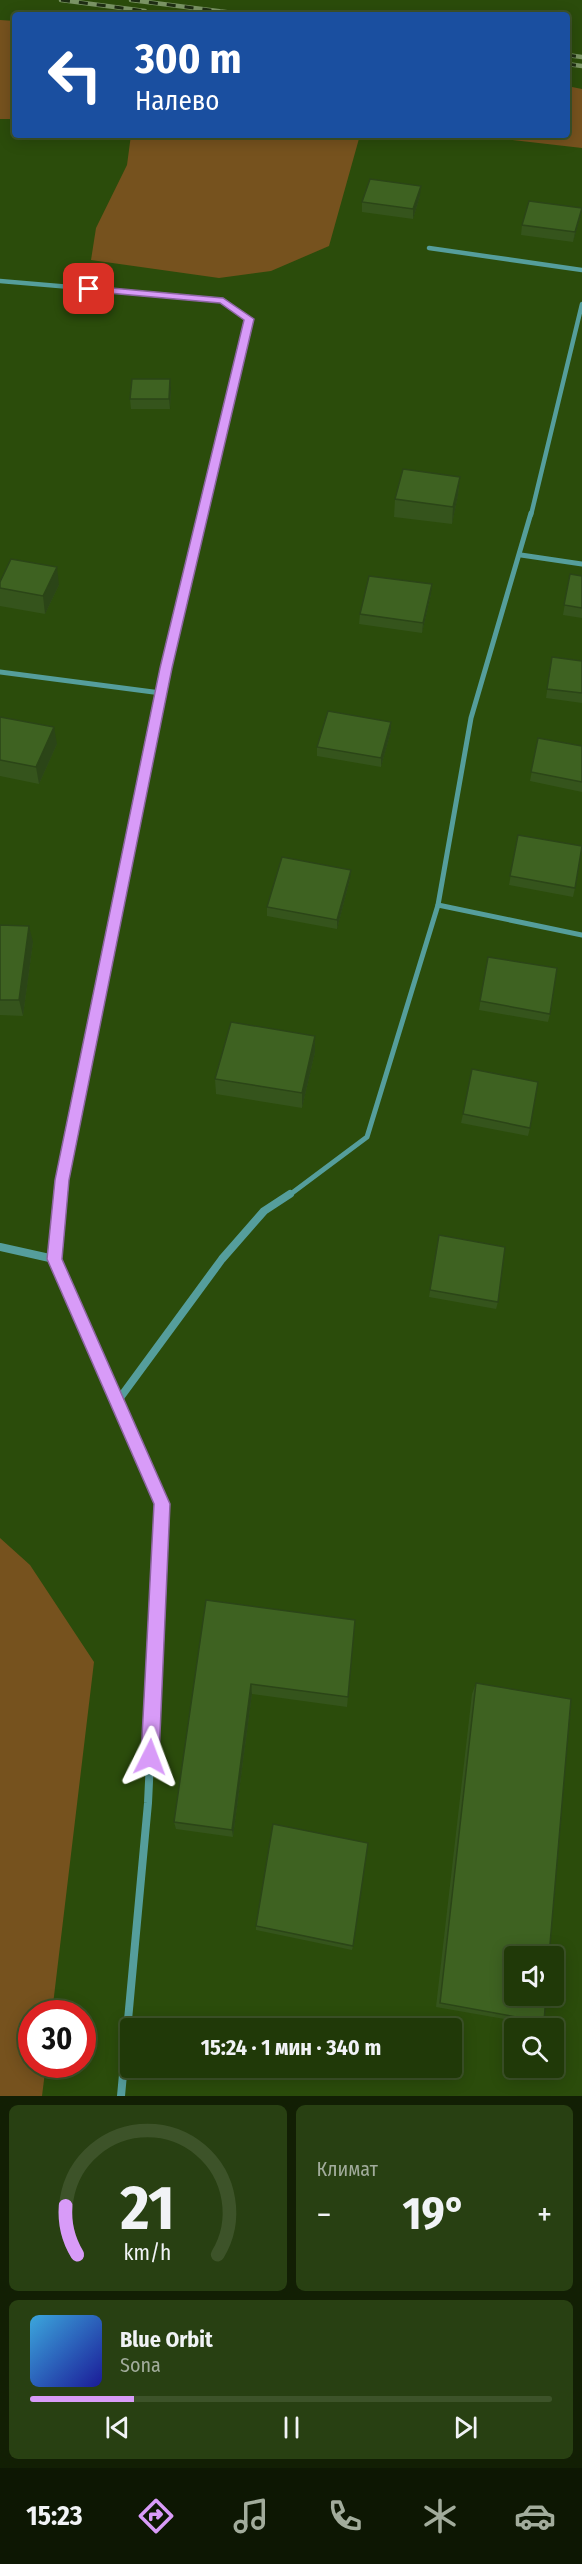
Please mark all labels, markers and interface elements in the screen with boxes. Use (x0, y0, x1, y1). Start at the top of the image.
text: 300 m (135, 34, 242, 84)
icon: left (36, 36, 114, 114)
text: Налево (135, 85, 219, 117)
pin (63, 263, 114, 314)
icon: arrive (72, 272, 105, 305)
position arrow (118, 1725, 182, 1789)
map controls (504, 1946, 564, 2078)
button: sound (504, 1946, 564, 2006)
speed limit sign: 30 (18, 2000, 96, 2078)
button: search (504, 2018, 564, 2078)
text: 15:24 · 1 мин · 340 m (201, 2034, 381, 2061)
text: Климат (317, 2157, 378, 2181)
text: 21 (120, 2171, 175, 2246)
text: 19° (402, 2187, 466, 2241)
text: − (317, 2195, 331, 2235)
text: + (537, 2195, 552, 2235)
text: km/h (124, 2240, 172, 2266)
text: Blue Orbit (120, 2326, 213, 2353)
text: Sona (120, 2353, 161, 2377)
icon: previous (101, 2411, 134, 2444)
icon: pause (275, 2411, 308, 2444)
icon: next (449, 2411, 482, 2444)
icon: directions (135, 2495, 177, 2537)
icon: music (230, 2495, 272, 2537)
icon: phone (324, 2495, 366, 2537)
icon: climate (419, 2495, 461, 2537)
icon: car (514, 2495, 556, 2537)
text: 15:23 (26, 2500, 82, 2532)

